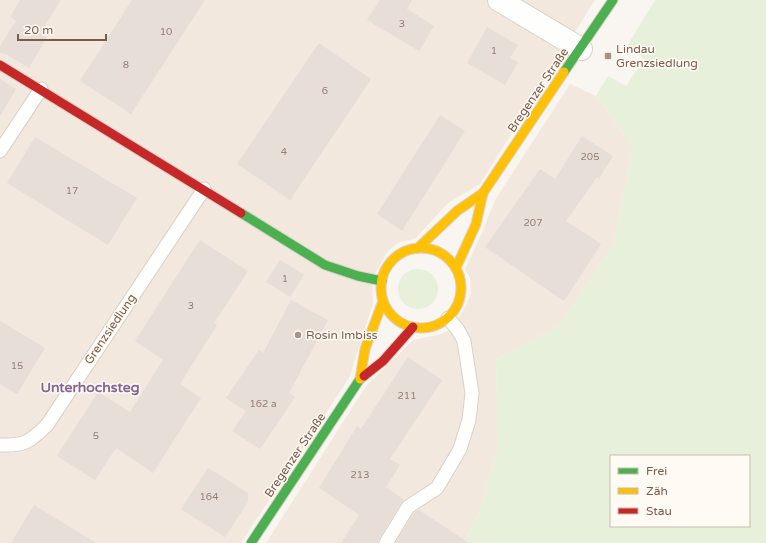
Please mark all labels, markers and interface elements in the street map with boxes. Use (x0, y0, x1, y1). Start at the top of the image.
scale bar (18, 16, 106, 42)
house number: 3 (399, 18, 405, 30)
text: 20 m (24, 23, 53, 37)
house number: 10 (160, 26, 172, 38)
place label: Lindau Grenzsiedlung (616, 42, 698, 70)
house number: 1 (491, 45, 497, 57)
street label: Bregenzer Straße (505, 45, 572, 135)
marker: Lindau Grenzsiedlung (603, 51, 613, 61)
house number: 8 (123, 59, 129, 71)
house number: 6 (322, 85, 328, 97)
house number: 4 (281, 146, 287, 158)
house number: 205 (581, 151, 599, 163)
house number: 17 (66, 185, 78, 197)
house number: 207 (524, 217, 542, 229)
house number: 1 (282, 273, 288, 285)
street label: Grenzsiedlung (81, 291, 139, 367)
house number: 3 (188, 300, 194, 312)
place label: Rosin Imbiss (306, 328, 378, 342)
marker: Rosin Imbiss (293, 330, 303, 340)
house number: 15 (11, 360, 23, 372)
district label: Unterhochsteg (41, 379, 140, 396)
house number: 211 (398, 390, 416, 402)
house number: 162 a (249, 398, 277, 410)
street label: Bregenzer Straße (262, 410, 329, 500)
house number: 5 (93, 430, 99, 442)
legend (610, 455, 750, 527)
text: Frei (646, 464, 667, 478)
house number: 213 (351, 469, 369, 481)
text: Zäh (646, 484, 668, 498)
house number: 164 (200, 491, 218, 503)
text: Stau (646, 504, 672, 518)

